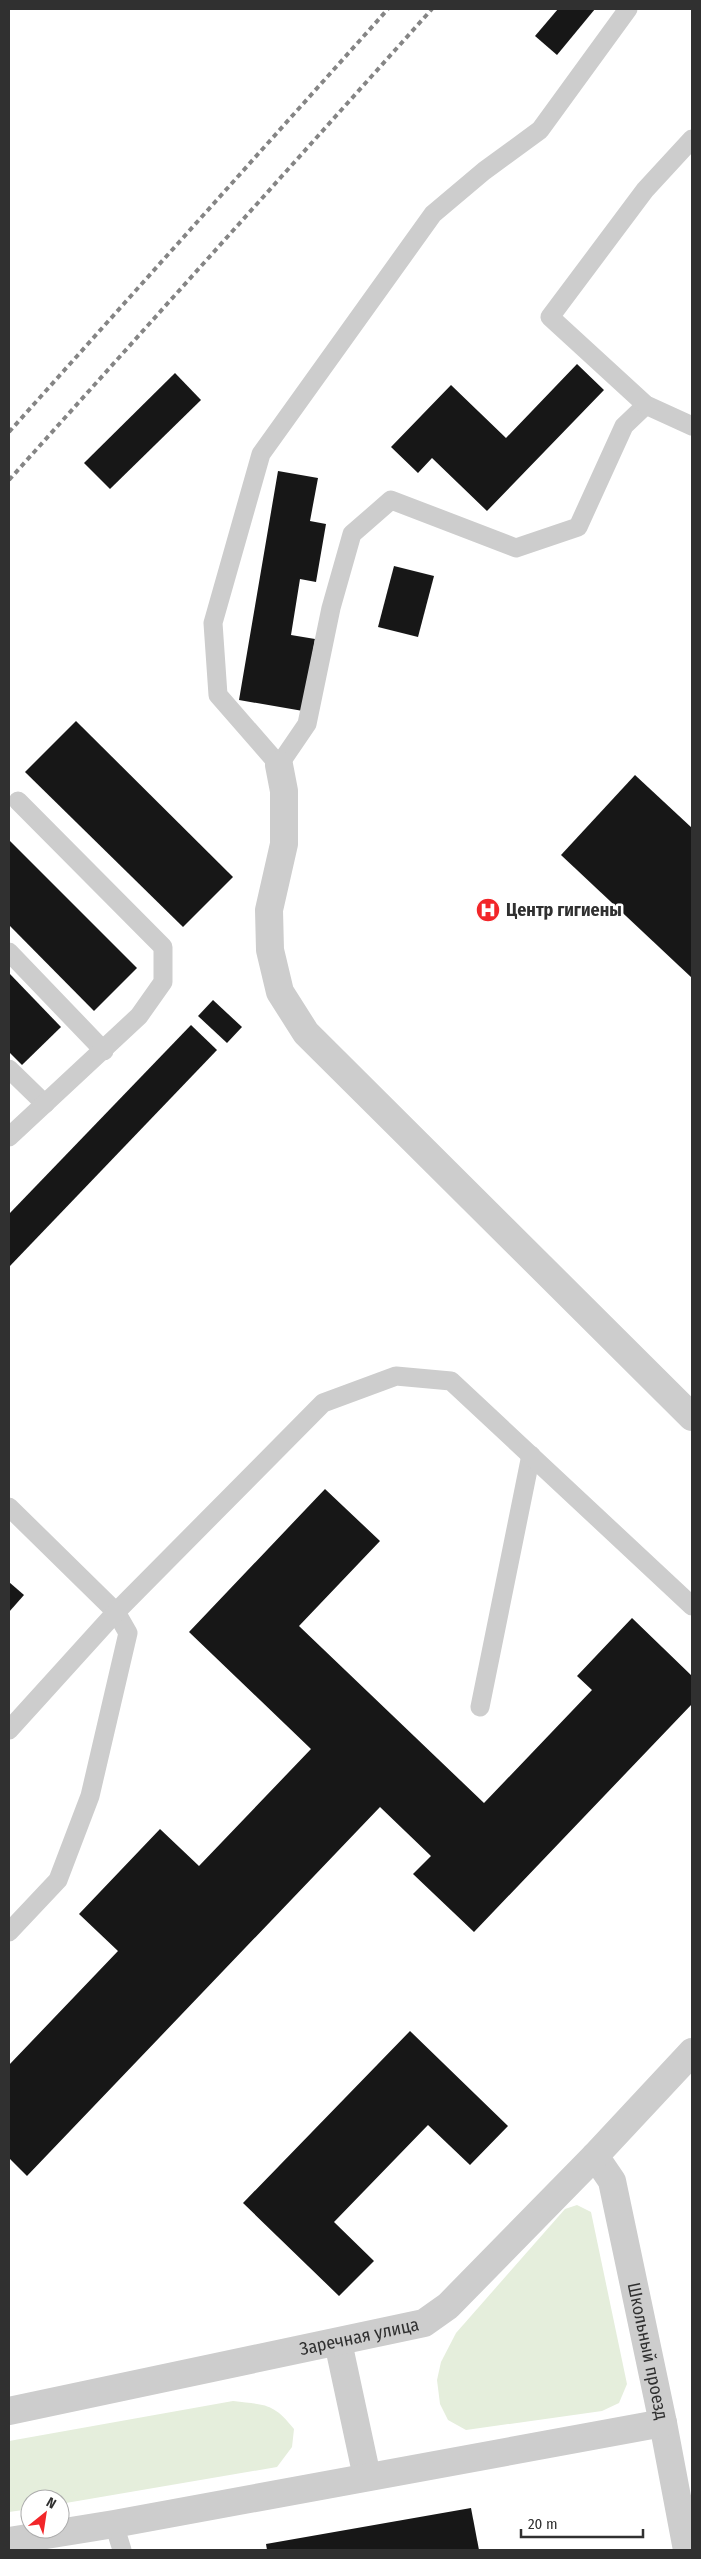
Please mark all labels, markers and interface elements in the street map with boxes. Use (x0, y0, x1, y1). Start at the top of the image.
hospital icon: Центр гигиены (475, 897, 501, 923)
place label: Центр гигиены (506, 899, 622, 921)
street label: Школьный проезд (623, 2281, 673, 2422)
street label: Заречная улица (297, 2313, 421, 2360)
north arrow (20, 2489, 70, 2539)
text: N (43, 2494, 59, 2513)
scale bar (521, 2506, 644, 2538)
text: 20 m (528, 2515, 558, 2533)

